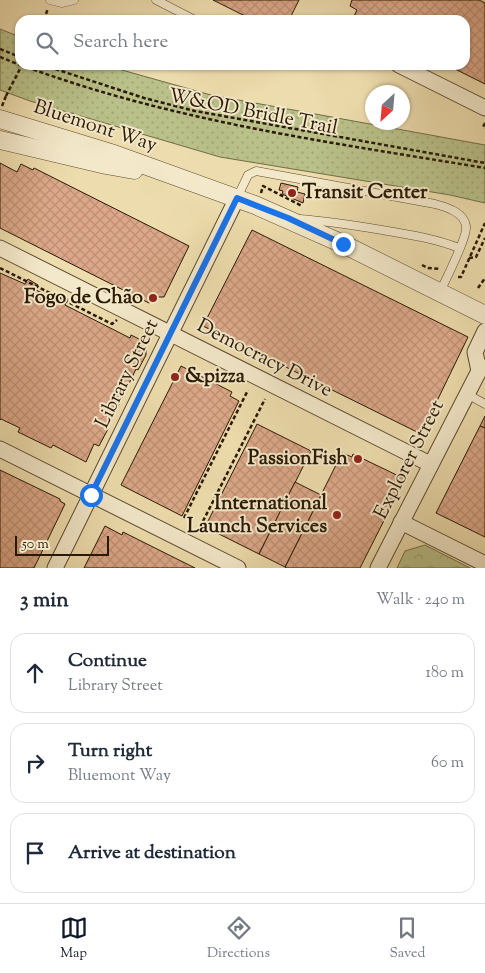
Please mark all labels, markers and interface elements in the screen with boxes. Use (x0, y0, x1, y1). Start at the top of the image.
search box (15, 15, 470, 70)
icon: search (33, 29, 61, 57)
text: Search here (73, 29, 168, 56)
street label: W&OD Bridle Trail (166, 82, 341, 144)
north arrow (365, 85, 410, 130)
street label: Bluemont Way (29, 93, 161, 161)
place label: Transit Center (302, 179, 428, 208)
marker: Transit Center (286, 187, 298, 199)
route end (332, 233, 355, 256)
place label: Fogo de Chão (24, 284, 143, 313)
marker: Fogo de Chão (147, 292, 159, 304)
street label: Democracy Drive (191, 312, 337, 406)
street label: Library Street (89, 314, 167, 434)
place label: &pizza (185, 363, 246, 392)
marker: &pizza (169, 371, 181, 383)
street label: Explorer Street (367, 395, 453, 525)
place label: PassionFish (248, 445, 348, 474)
marker: PassionFish (352, 453, 364, 465)
route start (80, 484, 103, 507)
place label: International Launch Services (187, 490, 327, 542)
marker: International Launch Services (331, 509, 343, 521)
scale bar (15, 533, 109, 556)
text: 50 m (22, 535, 49, 555)
text: 3 min (20, 586, 69, 616)
text: Walk · 240 m (376, 589, 465, 612)
text: Continue (68, 648, 147, 675)
icon: ahead (21, 659, 49, 687)
text: 180 m (425, 662, 464, 685)
text: Library Street (68, 675, 163, 698)
text: Turn right (68, 738, 152, 765)
icon: right (21, 749, 49, 777)
text: 60 m (431, 752, 464, 775)
text: Bluemont Way (68, 765, 171, 788)
icon: arrive (21, 839, 49, 867)
text: Arrive at destination (68, 840, 236, 867)
tab: Map (60, 914, 88, 964)
tab: Directions (207, 914, 270, 964)
tab: Saved (389, 914, 425, 964)

